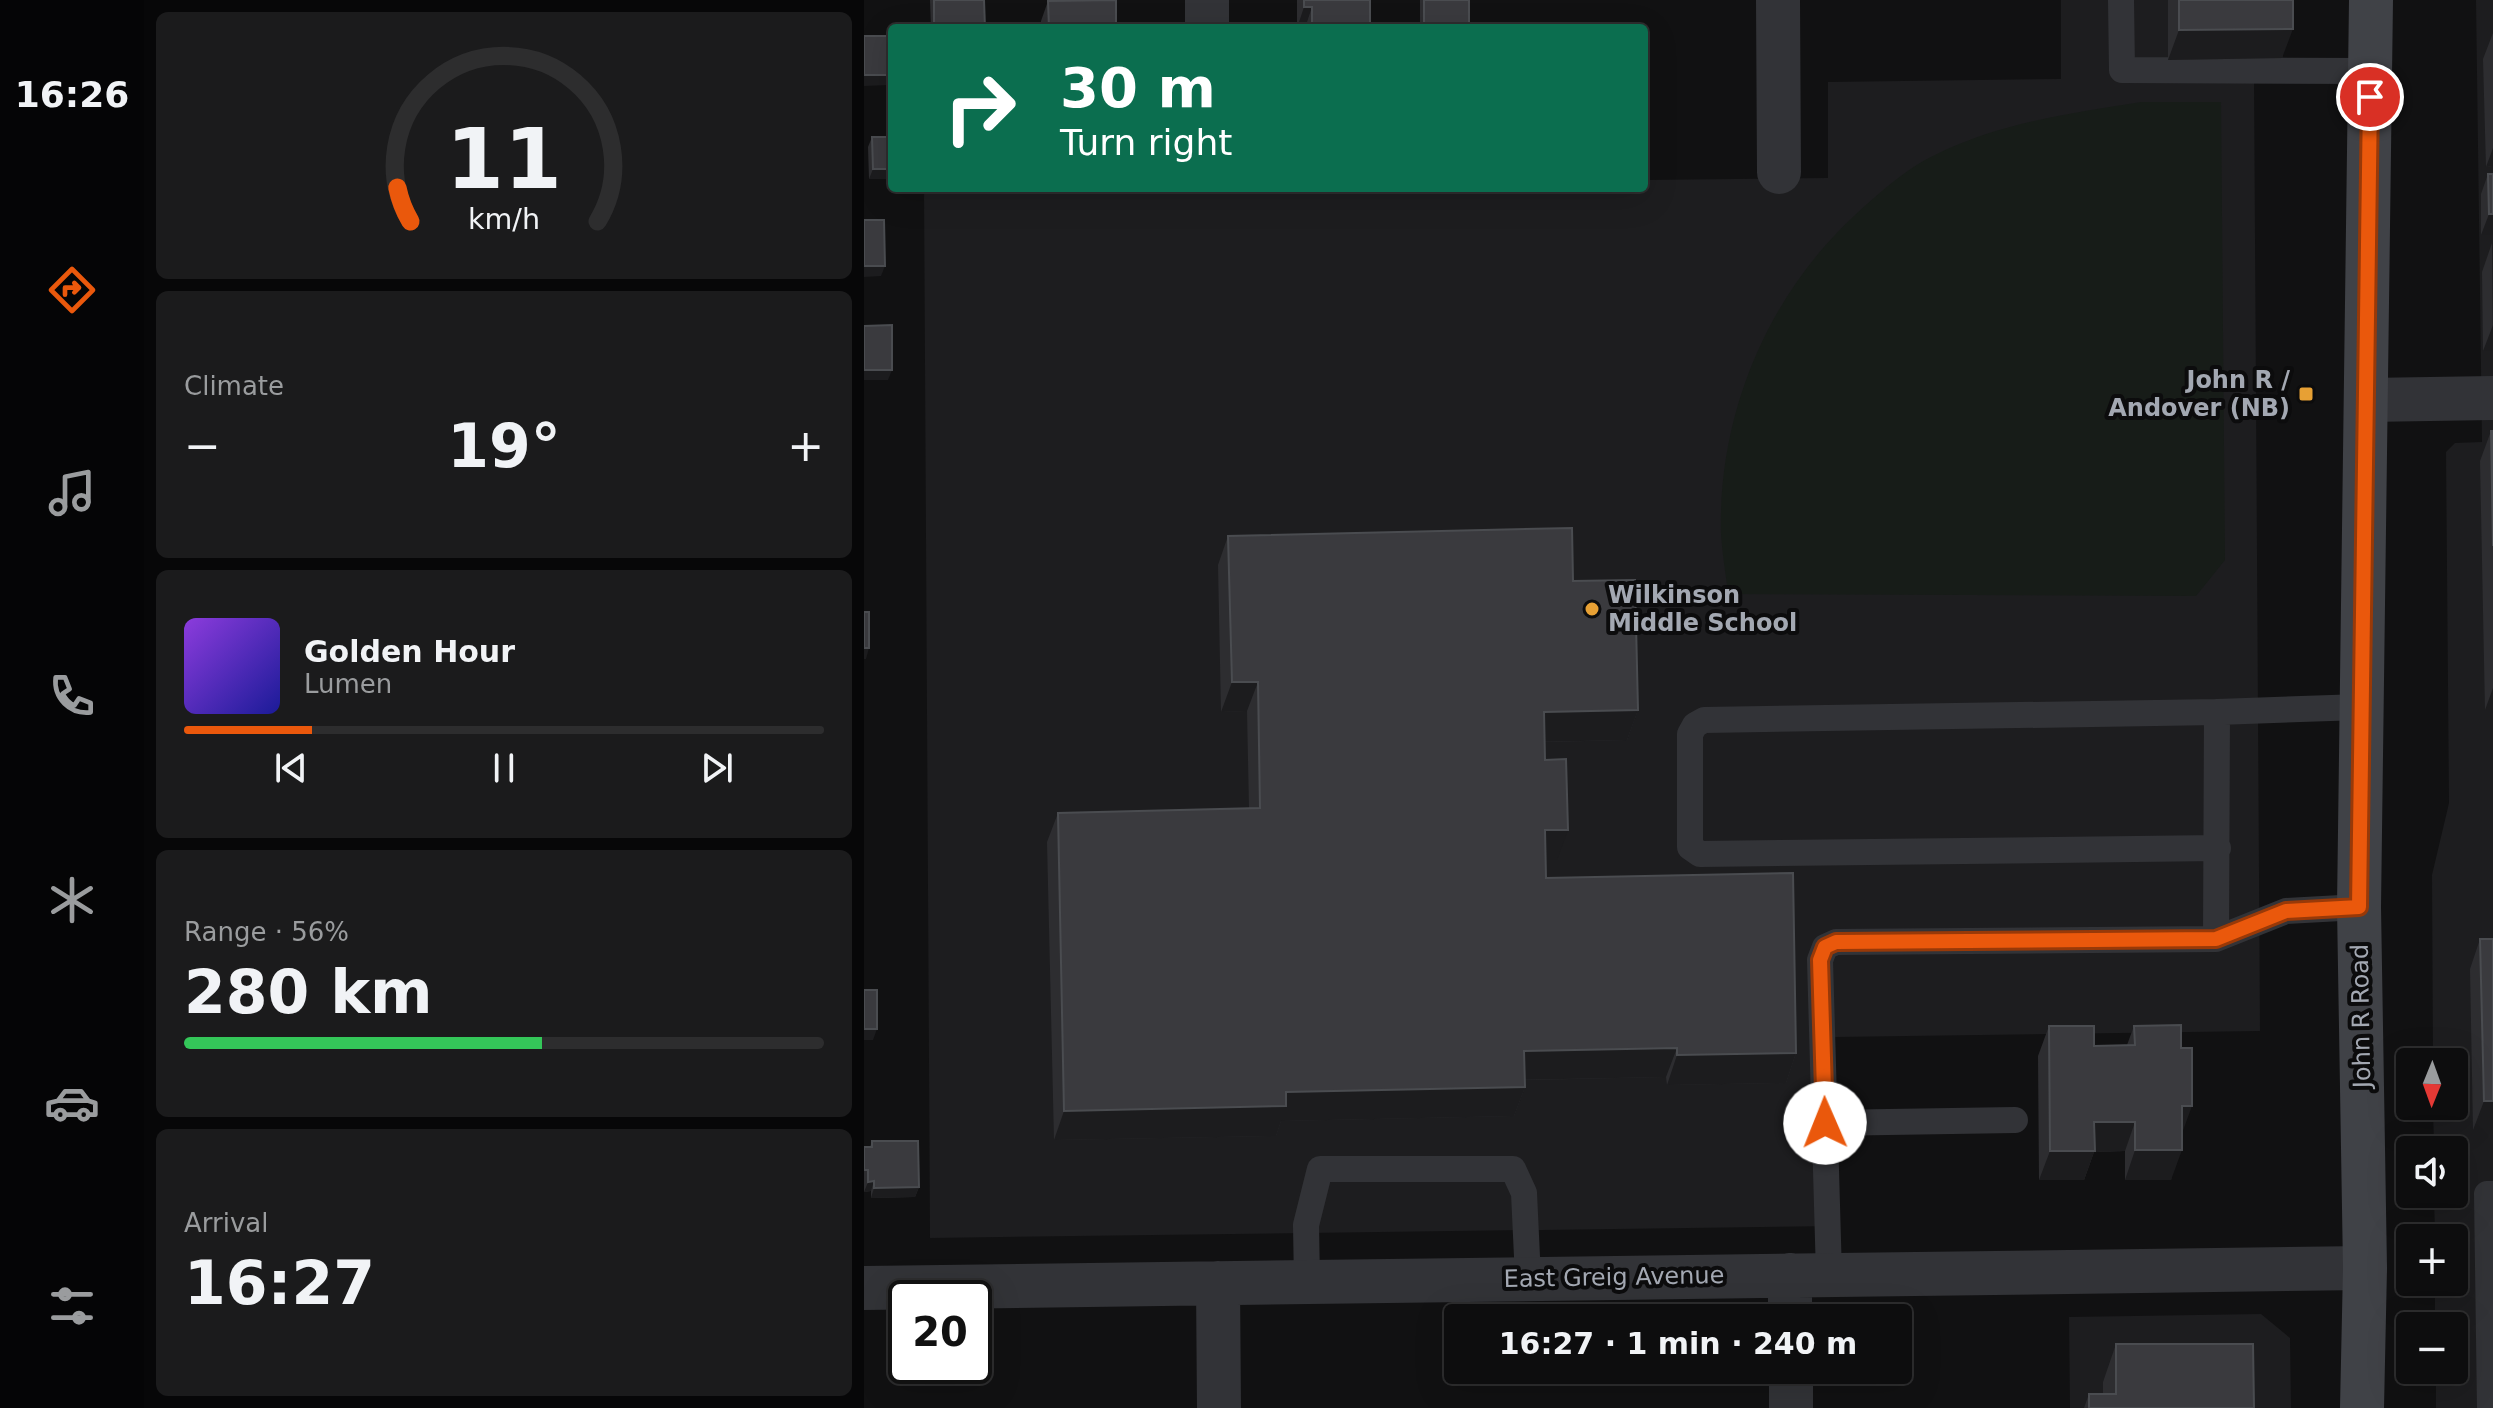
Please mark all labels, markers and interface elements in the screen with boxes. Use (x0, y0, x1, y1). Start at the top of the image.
text: 30 m (1060, 55, 1216, 120)
icon: right (928, 56, 1032, 160)
pin (2336, 63, 2404, 131)
text: 16:26 (15, 74, 129, 115)
icon: arrive (2348, 75, 2392, 119)
text: 11 (446, 110, 562, 207)
text: Turn right (1060, 122, 1232, 163)
text: km/h (468, 202, 540, 236)
icon: directions (44, 262, 100, 318)
place label: John R / Andover (NB) (2108, 366, 2290, 422)
text: Climate (184, 371, 284, 401)
marker: John R / Andover (NB) (2297, 385, 2315, 403)
text: 19° (447, 411, 561, 481)
text: − (184, 420, 221, 471)
text: + (787, 420, 824, 471)
icon: music (44, 465, 100, 521)
place label: Wilkinson Middle School (1608, 581, 1797, 637)
marker: Wilkinson Middle School (1583, 600, 1601, 618)
text: Golden Hour (304, 634, 515, 669)
icon: phone (44, 668, 100, 724)
text: Lumen (304, 669, 392, 699)
icon: previous (269, 746, 313, 790)
icon: pause (482, 746, 526, 790)
icon: next (695, 746, 739, 790)
icon: climate (44, 872, 100, 928)
text: Range · 56% (184, 917, 349, 947)
street label: John R Road (2346, 944, 2376, 1090)
text: 280 km (184, 957, 433, 1027)
north arrow (2396, 1048, 2468, 1120)
map controls (2396, 1048, 2468, 1384)
icon: car (44, 1075, 100, 1131)
position arrow (1783, 1081, 1867, 1165)
button: sound (2396, 1136, 2468, 1208)
text: Arrival (184, 1208, 268, 1238)
button: + (2396, 1224, 2468, 1296)
text: 16:27 (184, 1248, 375, 1318)
street label: East Greig Avenue (1503, 1261, 1725, 1293)
icon: filters (44, 1278, 100, 1334)
speed limit sign: 20 (888, 1280, 992, 1384)
button: − (2396, 1312, 2468, 1384)
text: 16:27 · 1 min · 240 m (1499, 1326, 1857, 1361)

